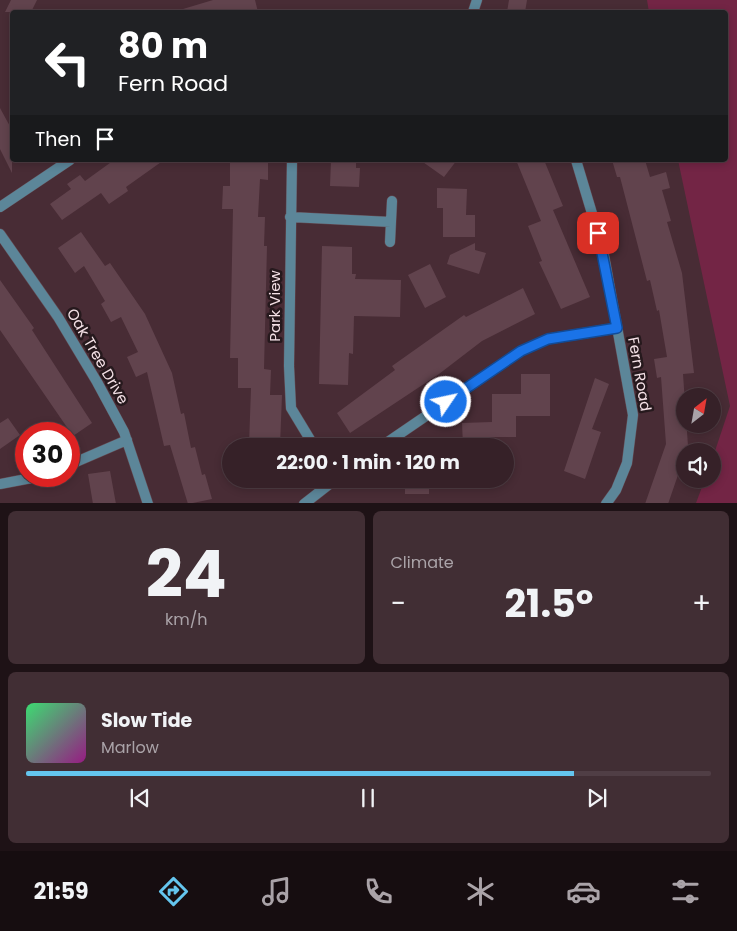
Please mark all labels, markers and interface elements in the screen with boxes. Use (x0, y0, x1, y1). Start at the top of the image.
text: 80 m (118, 21, 208, 70)
icon: left (35, 30, 100, 95)
text: Fern Road (118, 68, 228, 99)
icon: arrive (91, 125, 119, 153)
text: Then (35, 126, 81, 153)
pin (577, 212, 619, 254)
icon: arrive (584, 219, 612, 247)
street label: Park View (264, 270, 285, 342)
street label: Oak Tree Drive (62, 304, 134, 408)
street label: Fern Road (623, 335, 657, 413)
position arrow (419, 375, 471, 427)
north arrow (676, 388, 721, 432)
map controls (676, 388, 721, 488)
speed limit sign: 30 (15, 422, 80, 487)
button: sound (676, 443, 721, 488)
text: 22:00 · 1 min · 120 m (276, 449, 460, 476)
text: 24 (146, 529, 227, 620)
text: Climate (391, 551, 454, 574)
text: 21.5° (504, 577, 593, 630)
text: − (391, 584, 406, 623)
text: + (692, 584, 711, 623)
text: km/h (165, 608, 208, 631)
text: Slow Tide (101, 707, 192, 734)
text: Marlow (101, 736, 159, 759)
icon: previous (126, 784, 154, 812)
icon: pause (354, 784, 382, 812)
icon: next (583, 784, 611, 812)
icon: directions (156, 874, 191, 909)
icon: music (259, 874, 294, 909)
icon: phone (361, 874, 396, 909)
icon: climate (463, 874, 498, 909)
icon: car (566, 874, 601, 909)
icon: filters (668, 874, 703, 909)
text: 21:59 (34, 876, 89, 907)

